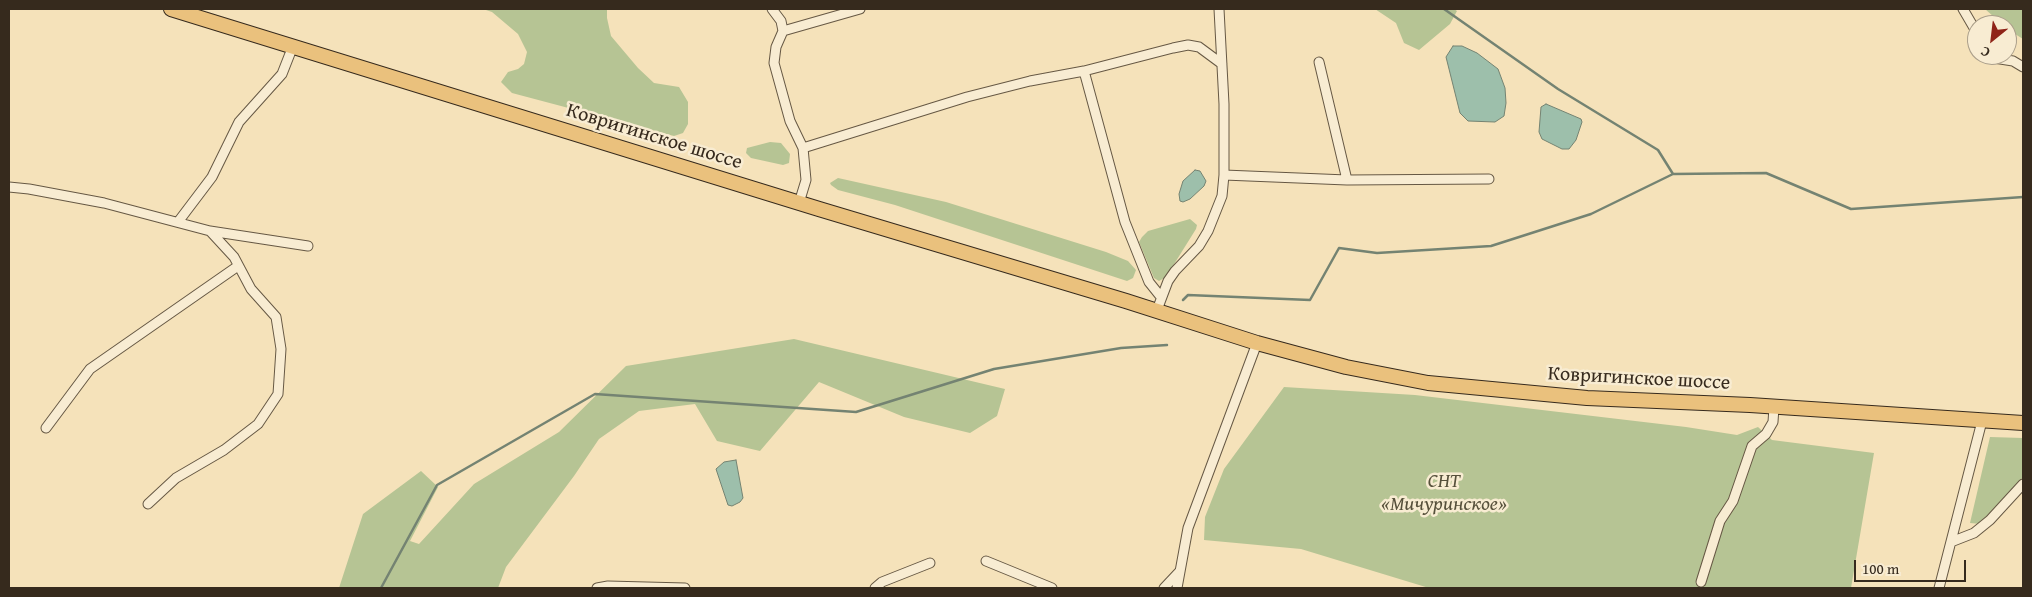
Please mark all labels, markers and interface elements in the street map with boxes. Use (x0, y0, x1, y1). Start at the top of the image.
north arrow (1967, 15, 2017, 65)
text: С (1977, 42, 1994, 63)
street label: Ковригинское шоссе (563, 99, 745, 175)
street label: Ковригинское шоссе (1547, 362, 1731, 396)
park label: СНТ «Мичуринское» (1381, 470, 1507, 517)
scale bar (1857, 550, 1970, 582)
text: 100 m (1862, 558, 1899, 579)

